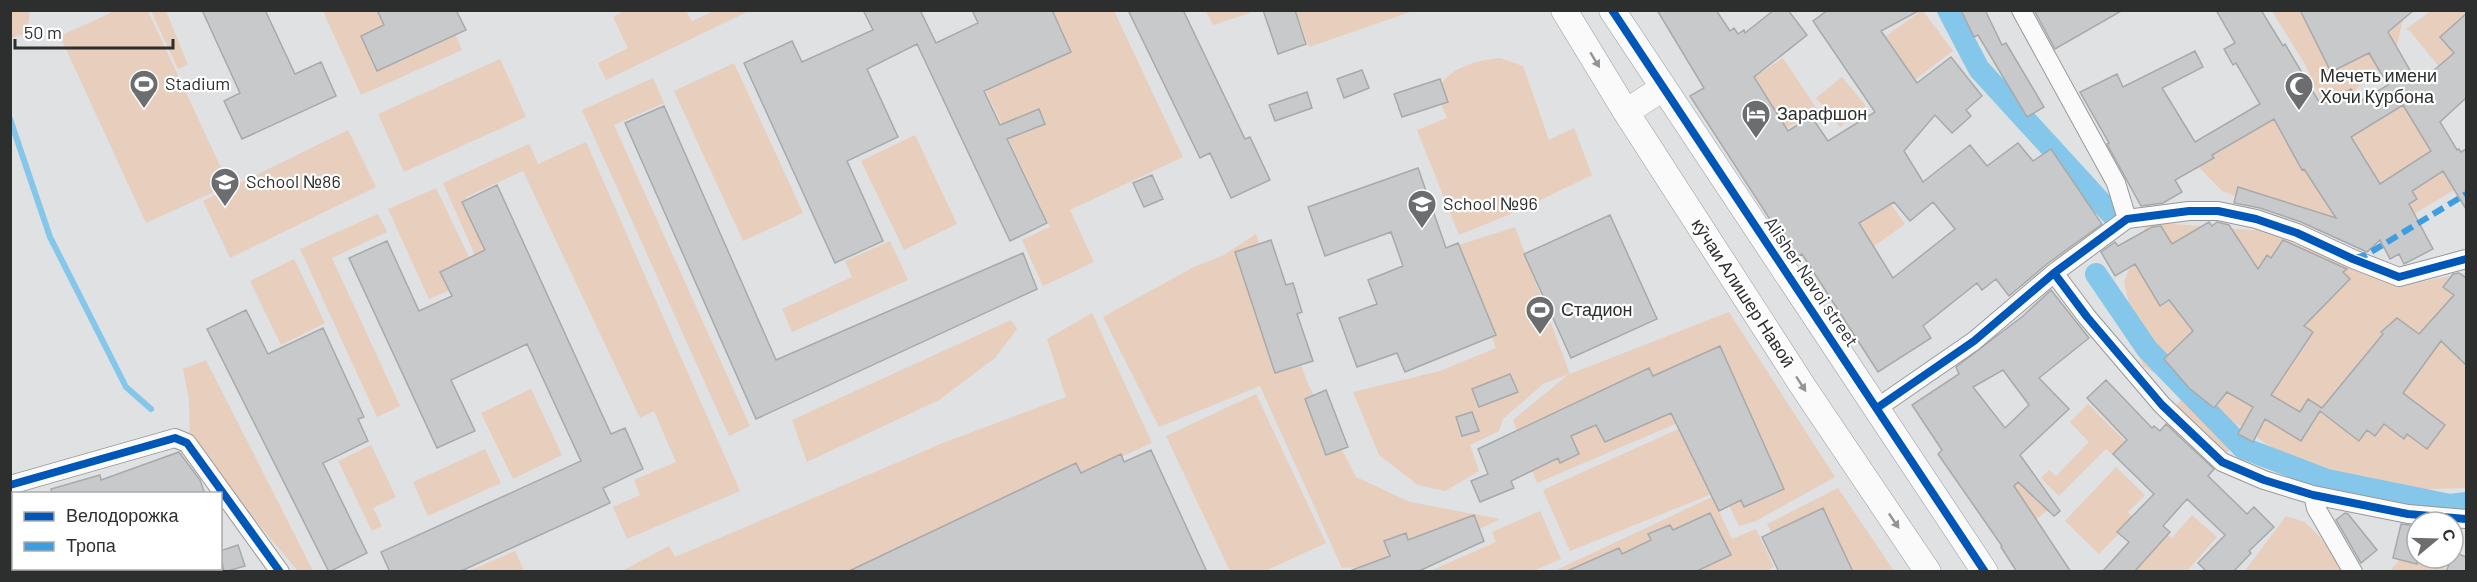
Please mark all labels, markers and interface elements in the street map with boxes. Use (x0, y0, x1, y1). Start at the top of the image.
scale bar (15, 12, 172, 50)
text: 50 m (24, 21, 62, 43)
one-way arrow (1590, 52, 1601, 68)
place label: Мечеть имени Хочи Курбона (2320, 64, 2437, 107)
sports icon: Stadium (128, 68, 160, 110)
mosque icon: Мечеть имени Хочи Курбона (2283, 70, 2315, 112)
place label: Stadium (165, 72, 230, 94)
hotel icon: Зарафшон (1740, 98, 1772, 140)
place label: Зарафшон (1777, 102, 1867, 124)
school or university icon: School №86 (209, 166, 241, 208)
place label: School №86 (246, 170, 341, 192)
school or university icon: School №96 (1406, 188, 1438, 230)
place label: School №96 (1443, 192, 1538, 214)
street label: Alisher Navoi street (1760, 212, 1864, 351)
street label: кӯчаи Алишер Навоӣ (1688, 214, 1800, 371)
sports icon: Стадион (1524, 294, 1556, 336)
place label: Стадион (1561, 298, 1633, 320)
one-way arrow (1796, 376, 1807, 392)
legend (12, 492, 222, 570)
text: Велодорожка (66, 504, 179, 526)
north arrow (2405, 510, 2465, 570)
one-way arrow (1888, 513, 1899, 529)
text: С (2439, 526, 2461, 544)
text: Тропа (66, 534, 117, 556)

